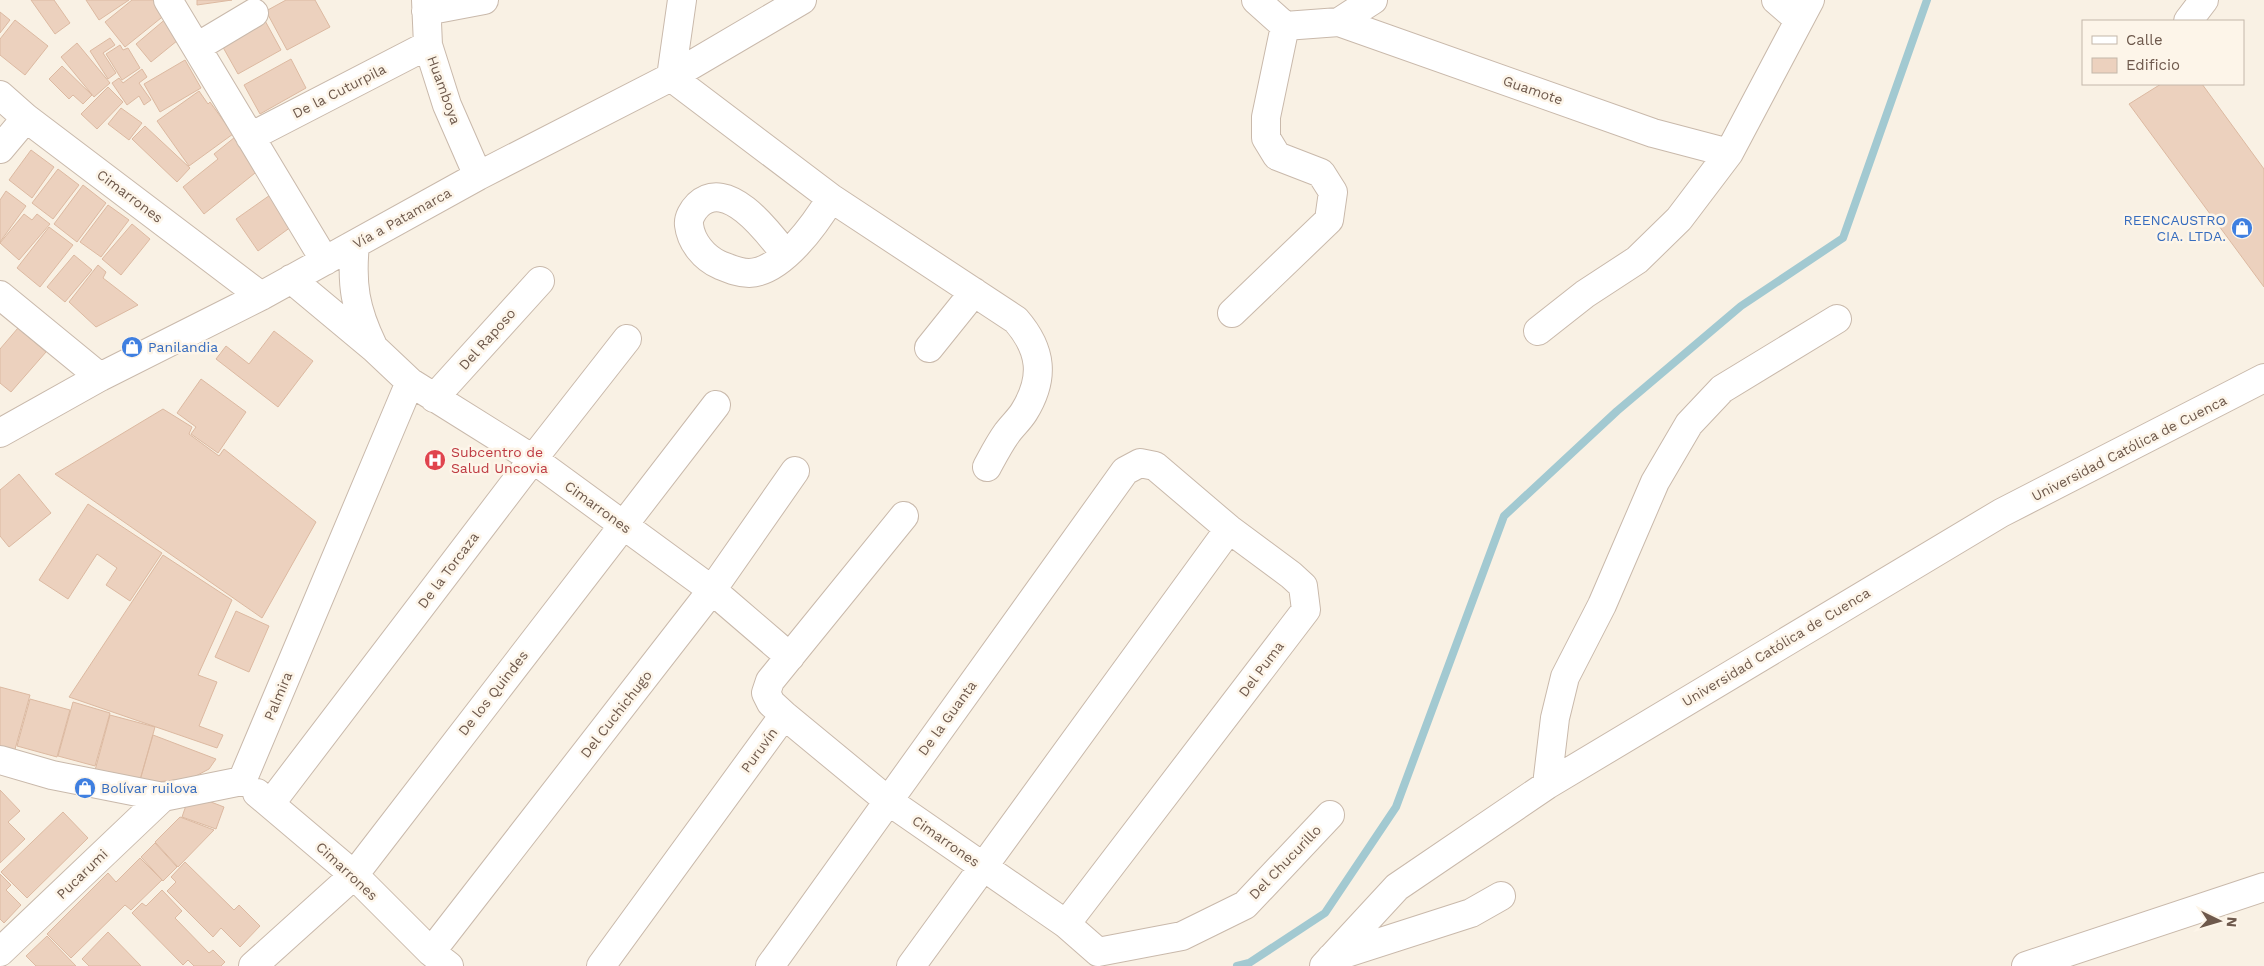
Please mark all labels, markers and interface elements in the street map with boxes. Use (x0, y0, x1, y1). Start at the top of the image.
legend (2082, 20, 2244, 85)
text: Calle (2126, 31, 2163, 49)
street label: Huamboya (424, 53, 464, 127)
text: Edificio (2126, 56, 2180, 74)
street label: De la Cuturpila (290, 61, 388, 121)
street label: Guamote (1501, 72, 1565, 108)
street label: Cimarrones (94, 166, 166, 226)
street label: Vía a Patamarca (350, 184, 454, 252)
place label: REENCAUSTRO CIA. LTDA. (2123, 212, 2226, 244)
shop icon: REENCAUSTRO CIA. LTDA. (2230, 216, 2254, 240)
street label: Del Raposo (455, 305, 519, 373)
shop icon: Panilandia (120, 335, 144, 359)
place label: Panilandia (148, 339, 218, 355)
street label: Universidad Católica de Cuenca (2029, 392, 2229, 504)
place label: Subcentro de Salud Uncovia (451, 444, 548, 476)
hospital icon: Subcentro de Salud Uncovia (423, 448, 447, 472)
street label: Cimarrones (562, 478, 634, 536)
street label: De la Torcaza (414, 529, 482, 611)
street label: Universidad Católica de Cuenca (1679, 584, 1873, 710)
street label: Del Puma (1235, 638, 1287, 700)
street label: De los Quindes (455, 647, 531, 739)
street label: Del Cuchichugo (577, 667, 655, 761)
street label: Palmira (261, 669, 295, 723)
street label: De la Guanta (914, 677, 980, 759)
street label: Puruvín (737, 725, 781, 775)
shop icon: Bolívar ruilova (73, 776, 97, 800)
place label: Bolívar ruilova (101, 780, 198, 796)
street label: Cimarrones (909, 812, 983, 870)
street label: Del Chucurillo (1246, 822, 1324, 902)
street label: Cimarrones (313, 838, 381, 904)
street label: Pucarumi (53, 846, 111, 902)
north arrow (2194, 896, 2244, 946)
text: N (2224, 916, 2240, 928)

